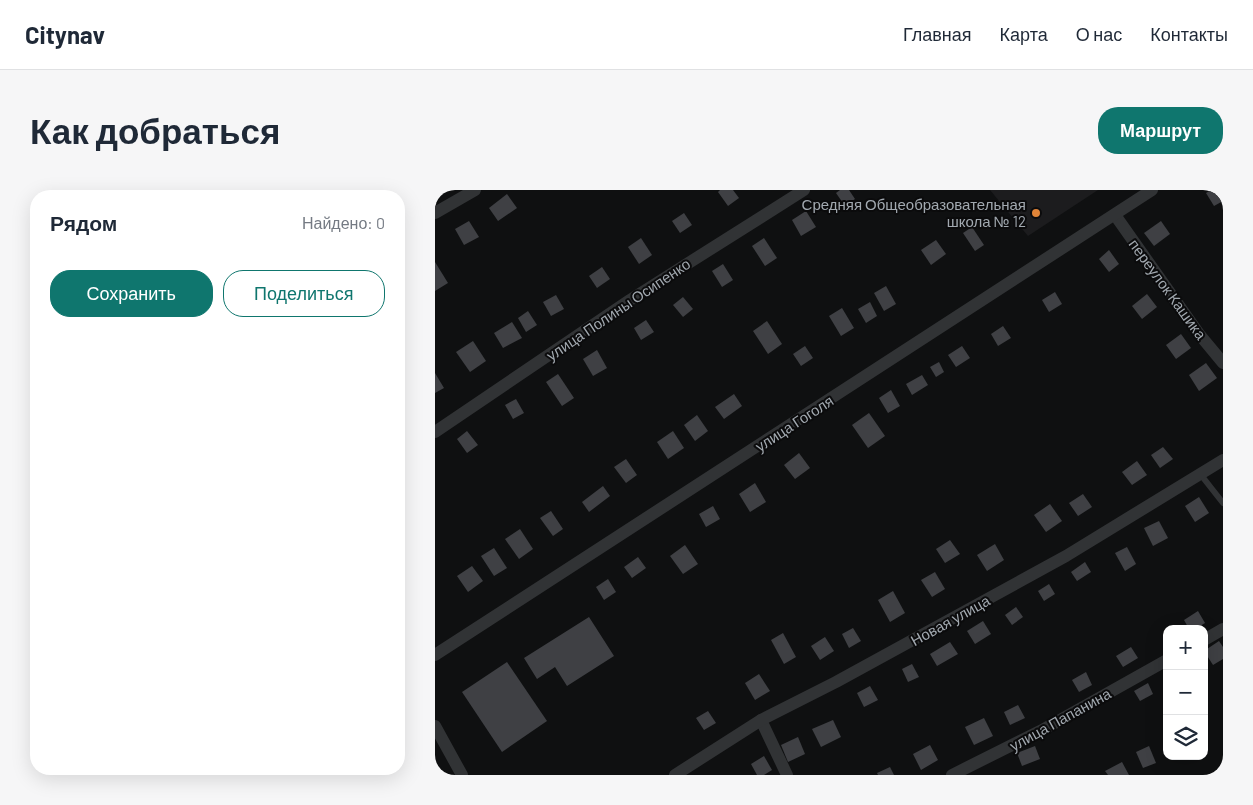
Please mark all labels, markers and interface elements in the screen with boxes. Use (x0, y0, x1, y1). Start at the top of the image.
text: Citynav (25, 20, 105, 49)
text: Главная (903, 23, 972, 45)
text: Карта (1000, 23, 1048, 45)
text: О нас (1076, 23, 1122, 45)
text: Контакты (1150, 23, 1228, 45)
button: Маршрут (1098, 107, 1223, 154)
text: Как добраться (30, 109, 280, 151)
place label: Средняя Общеобразовательная школа № 12 (802, 195, 1026, 230)
marker: Средняя Общеобразовательная школа № 12 (1030, 207, 1042, 219)
text: Рядом (50, 210, 117, 235)
text: Найдено: 0 (302, 213, 385, 232)
street label: переулок Кашика (1126, 235, 1211, 343)
street label: улица Полины Осипенко (543, 254, 693, 364)
button: Сохранить (50, 270, 213, 317)
button: Поделиться (223, 270, 385, 317)
street label: улица Гоголя (751, 391, 837, 455)
street label: Новая улица (907, 591, 993, 649)
map controls (1163, 625, 1208, 760)
button: + (1163, 625, 1208, 670)
button: − (1163, 670, 1208, 715)
street label: улица Папанина (1006, 683, 1114, 754)
button: layers (1163, 715, 1208, 760)

